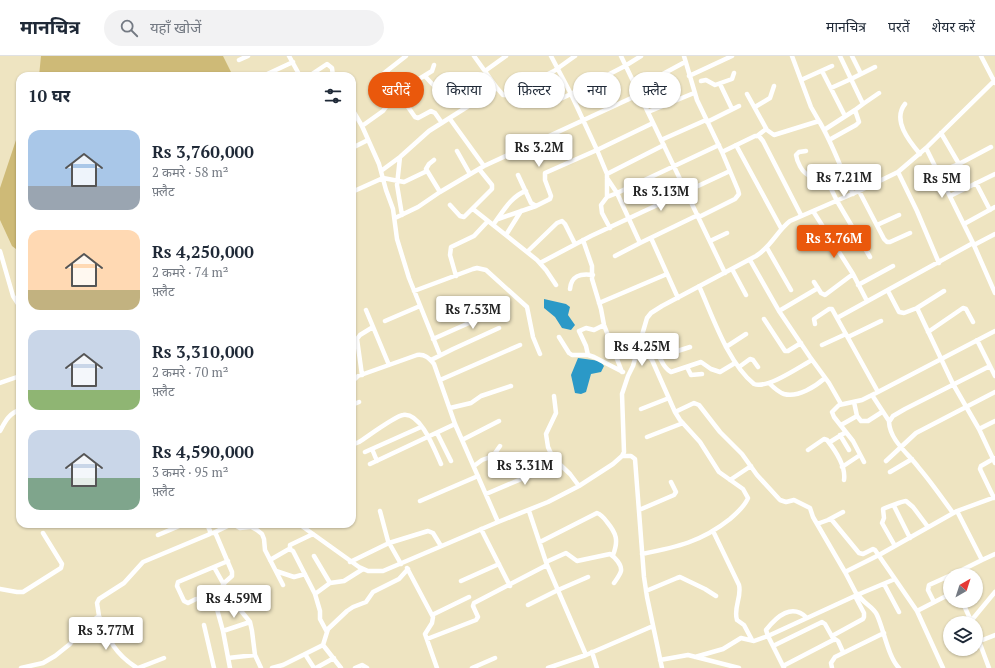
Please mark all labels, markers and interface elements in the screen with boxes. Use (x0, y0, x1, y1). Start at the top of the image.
search box (104, 10, 384, 46)
text: मानचित्र (20, 14, 80, 39)
icon: search (118, 17, 140, 39)
text: यहाँ खोजें (150, 17, 201, 37)
text: मानचित्र (826, 17, 866, 36)
text: परतें (888, 17, 910, 36)
text: शेयर करें (932, 17, 975, 36)
chip: खरीदें (368, 72, 424, 108)
chip: किराया (432, 72, 496, 108)
chip: फ़िल्टर (504, 72, 565, 108)
chip: नया (573, 72, 621, 108)
chip: फ़्लैट (629, 72, 681, 108)
text: 10 घर (28, 84, 70, 107)
icon: filters (322, 85, 344, 107)
pin: Rs 3.2M (502, 134, 576, 168)
text: Rs 3.2M (514, 138, 564, 156)
text: Rs 3,760,000 (152, 140, 254, 163)
icon: home (60, 146, 108, 194)
text: 2 कमरे · 58 m² (152, 163, 228, 181)
pin: Rs 7.21M (803, 164, 885, 198)
pin: Rs 5M (914, 165, 970, 199)
text: Rs 7.21M (816, 168, 872, 186)
text: Rs 5M (923, 169, 961, 187)
pin: Rs 3.13M (620, 178, 702, 212)
text: फ़्लैट (152, 182, 175, 200)
text: Rs 3.13M (633, 182, 689, 200)
pin: Rs 3.76M (793, 225, 875, 259)
text: Rs 3.76M (806, 229, 862, 247)
text: Rs 4,250,000 (152, 240, 254, 263)
icon: home (60, 246, 108, 294)
text: 2 कमरे · 74 m² (152, 263, 228, 281)
text: फ़्लैट (152, 282, 175, 300)
pin: Rs 7.53M (432, 296, 514, 330)
text: Rs 7.53M (445, 300, 501, 318)
pin: Rs 4.25M (601, 333, 683, 367)
text: Rs 4.25M (614, 337, 670, 355)
text: Rs 3,310,000 (152, 340, 254, 363)
icon: home (60, 346, 108, 394)
text: 2 कमरे · 70 m² (152, 363, 228, 381)
text: फ़्लैट (152, 382, 175, 400)
text: Rs 4,590,000 (152, 440, 254, 463)
icon: home (60, 446, 108, 494)
pin: Rs 3.31M (484, 452, 566, 486)
text: Rs 3.31M (497, 456, 553, 474)
text: 3 कमरे · 95 m² (152, 463, 228, 481)
text: फ़्लैट (152, 482, 175, 500)
north arrow (943, 568, 983, 608)
map controls (943, 568, 983, 656)
pin: Rs 4.59M (193, 585, 275, 619)
text: Rs 4.59M (206, 589, 262, 607)
button: layers (943, 616, 983, 656)
pin: Rs 3.77M (65, 617, 147, 651)
text: Rs 3.77M (78, 621, 134, 639)

